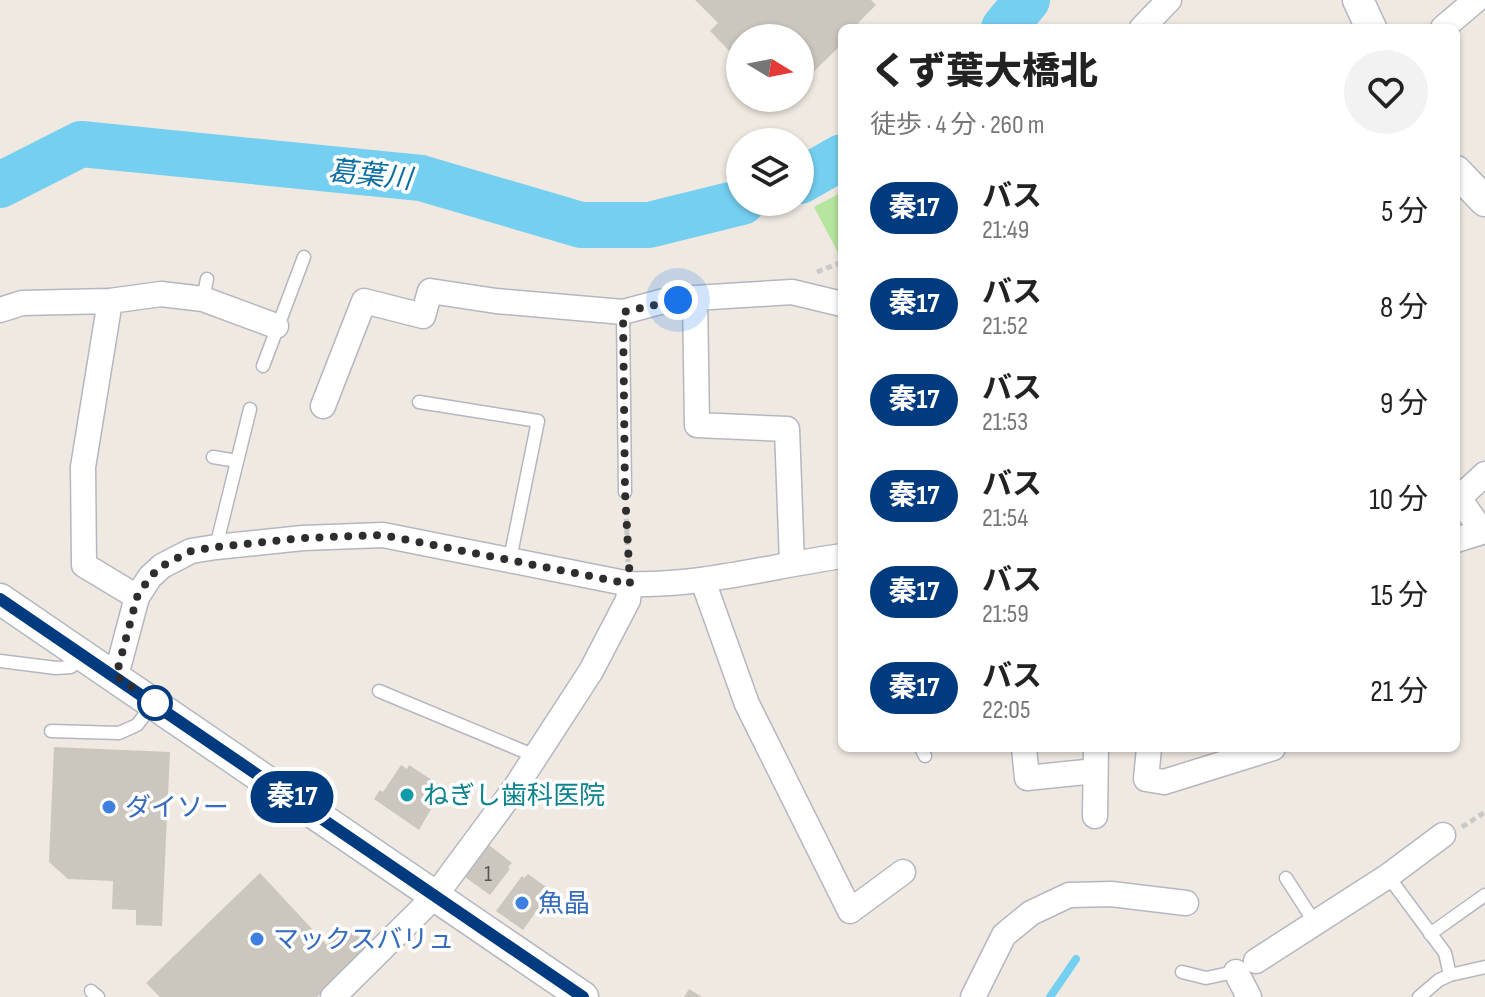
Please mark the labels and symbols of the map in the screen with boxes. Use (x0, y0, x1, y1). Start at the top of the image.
north arrow (726, 24, 814, 112)
water label: 葛葉川 (326, 155, 416, 197)
your location (658, 280, 698, 320)
unlabelled marker (138, 686, 172, 720)
line badge: 秦17 (246, 771, 338, 823)
place label: ねぎし歯科医院 (423, 781, 605, 812)
marker: ねぎし歯科医院 (398, 786, 416, 804)
place label: ダイソー (125, 793, 229, 824)
marker: ダイソー (100, 798, 118, 816)
house number: 1 (484, 861, 492, 888)
place label: 魚晶 (538, 889, 590, 920)
marker: 魚晶 (513, 894, 531, 912)
place label: マックスバリュ (273, 925, 454, 956)
marker: マックスバリュ (248, 930, 266, 948)

